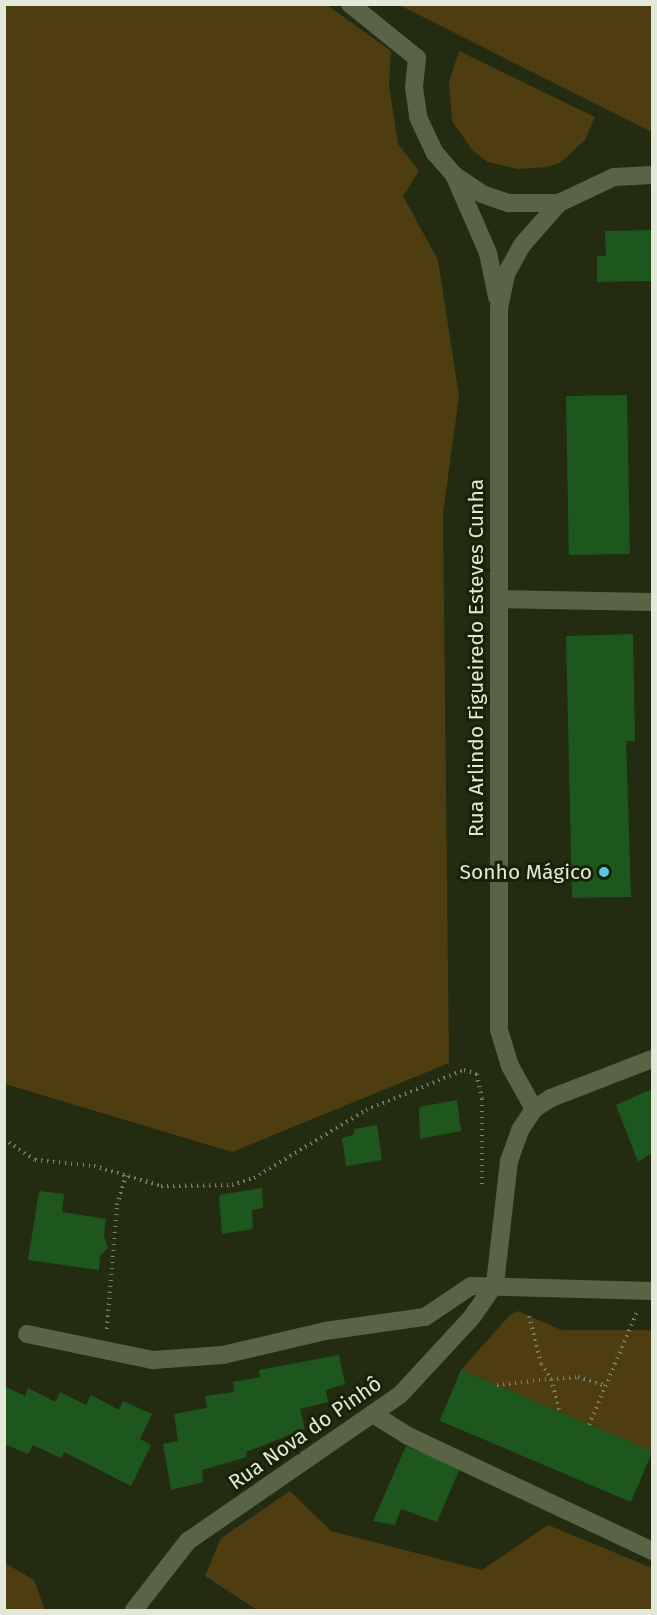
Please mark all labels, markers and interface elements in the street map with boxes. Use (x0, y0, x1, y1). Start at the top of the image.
street label: Rua Arlindo Figueiredo Esteves Cunha (463, 479, 489, 837)
place label: Sonho Mágico (460, 859, 592, 885)
marker: Sonho Mágico (597, 865, 611, 879)
street label: Rua Nova do Pinhô (224, 1371, 386, 1495)

